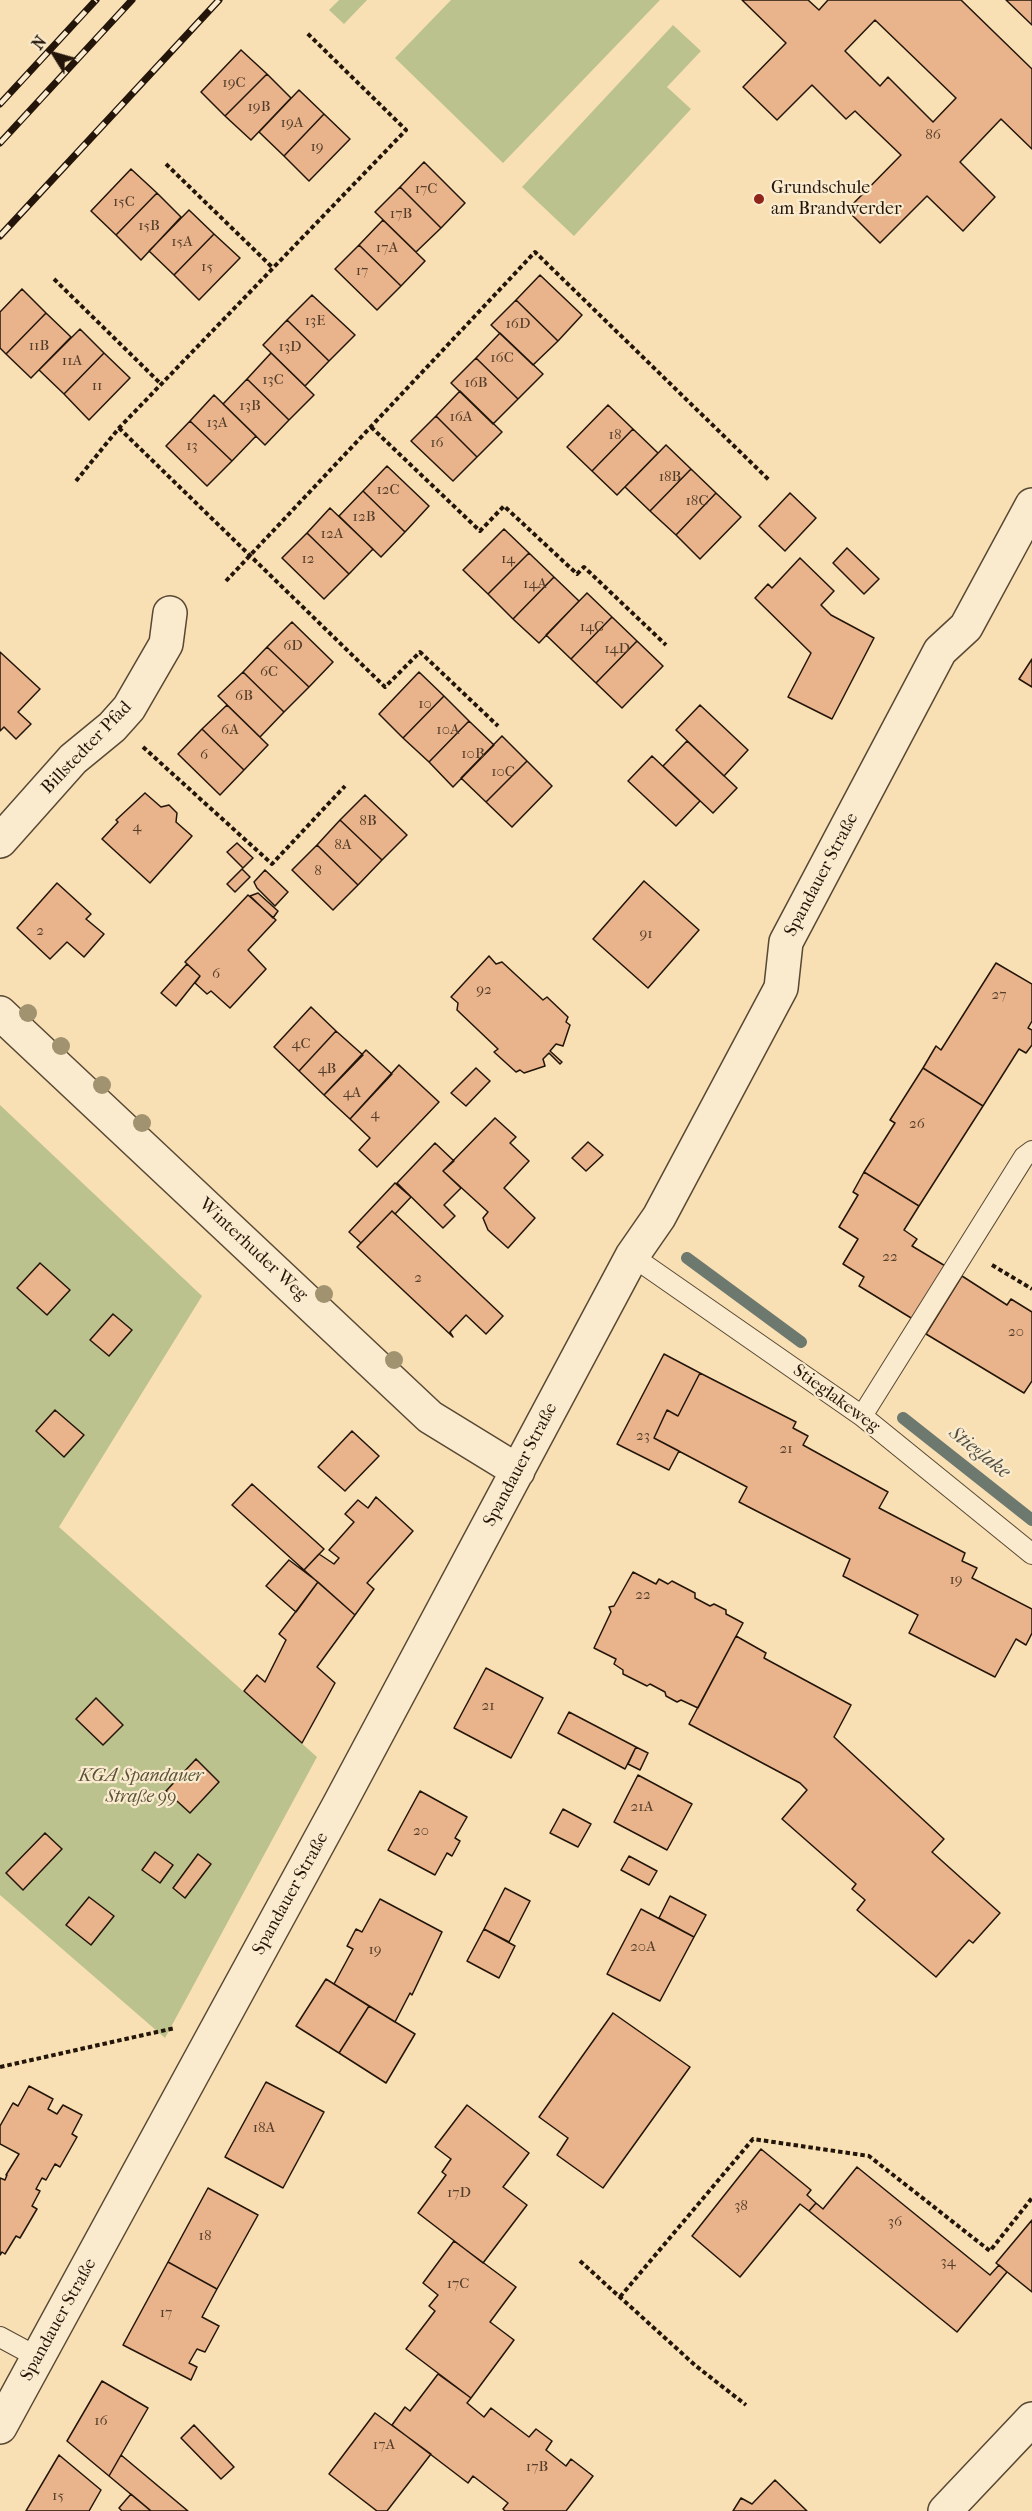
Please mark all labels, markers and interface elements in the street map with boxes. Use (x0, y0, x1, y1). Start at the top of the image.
north arrow (24, 24, 84, 84)
text: N (28, 32, 50, 53)
house number: 19C (222, 74, 246, 92)
house number: 19B (248, 98, 270, 116)
house number: 19A (281, 114, 303, 132)
house number: 86 (925, 126, 941, 144)
house number: 19 (310, 138, 324, 156)
place label: Grundschule am Brandwerder (771, 178, 902, 220)
house number: 17C (415, 180, 437, 198)
marker: Grundschule am Brandwerder (752, 192, 766, 206)
house number: 15C (113, 193, 135, 211)
house number: 17B (390, 205, 412, 223)
house number: 15B (138, 217, 160, 235)
house number: 15A (171, 233, 193, 251)
house number: 17A (376, 239, 398, 257)
house number: 15 (201, 258, 213, 276)
house number: 17 (356, 262, 368, 280)
house number: 13E (305, 312, 325, 330)
house number: 16D (506, 315, 530, 333)
house number: 11B (29, 337, 49, 355)
house number: 13D (279, 338, 301, 356)
house number: 16C (490, 349, 514, 367)
house number: 11A (62, 352, 82, 370)
house number: 13C (262, 371, 284, 389)
house number: 16B (464, 374, 488, 392)
house number: 11 (92, 377, 102, 395)
house number: 13B (239, 397, 261, 415)
house number: 16A (449, 408, 473, 426)
house number: 13A (206, 414, 228, 432)
house number: 18 (609, 426, 621, 444)
house number: 16 (430, 434, 444, 452)
house number: 13 (186, 437, 198, 455)
house number: 18B (659, 468, 681, 486)
house number: 12C (376, 481, 400, 499)
house number: 18C (686, 492, 708, 510)
house number: 12B (353, 508, 375, 526)
house number: 12A (321, 525, 343, 543)
house number: 12 (301, 550, 315, 568)
house number: 14 (501, 550, 515, 568)
house number: 14A (523, 575, 547, 593)
house number: 14C (580, 618, 604, 636)
house number: 6D (283, 637, 303, 655)
house number: 14D (604, 640, 630, 658)
house number: 6C (260, 663, 278, 681)
house number: 6B (235, 687, 253, 705)
house number: 10 (418, 695, 432, 713)
street label: Billstedter Pfad (37, 697, 137, 799)
house number: 6A (221, 721, 239, 739)
house number: 10A (436, 721, 460, 739)
house number: 10B (461, 745, 485, 763)
house number: 6 (200, 746, 208, 764)
house number: 10C (491, 763, 515, 781)
street label: Spandauer Straße (780, 810, 864, 940)
house number: 8B (359, 812, 377, 830)
house number: 4 (133, 818, 141, 836)
house number: 8A (334, 836, 352, 854)
house number: 8 (314, 862, 322, 880)
house number: 2 (36, 922, 44, 940)
house number: 91 (639, 925, 653, 943)
house number: 6 (212, 965, 220, 983)
house number: 92 (476, 981, 492, 999)
house number: 27 (992, 986, 1006, 1004)
house number: 4C (292, 1035, 310, 1053)
house number: 4B (318, 1060, 336, 1078)
house number: 4A (343, 1084, 361, 1102)
house number: 4 (371, 1105, 379, 1123)
house number: 26 (909, 1115, 925, 1133)
street label: Winterhuder Weg (194, 1194, 312, 1306)
house number: 22 (882, 1248, 898, 1266)
house number: 2 (414, 1269, 422, 1287)
house number: 20 (1008, 1323, 1024, 1341)
street label: Stieglakeweg (788, 1360, 884, 1438)
street label: Spandauer Straße (479, 1400, 563, 1530)
water label: Stieglake (943, 1422, 1015, 1484)
house number: 23 (636, 1427, 650, 1445)
house number: 21 (779, 1440, 793, 1458)
house number: 19 (949, 1571, 963, 1589)
house number: 22 (635, 1586, 651, 1604)
house number: 21 (481, 1697, 495, 1715)
park label: KGA Spandauer Straße 99 (79, 1766, 203, 1808)
house number: 21A (631, 1798, 653, 1816)
house number: 20 (413, 1822, 429, 1840)
street label: Spandauer Straße (248, 1829, 334, 1959)
house number: 20A (630, 1938, 656, 1956)
house number: 19 (368, 1941, 382, 1959)
house number: 18A (253, 2119, 275, 2137)
house number: 17D (447, 2184, 471, 2202)
house number: 38 (734, 2197, 748, 2215)
house number: 36 (888, 2213, 902, 2231)
house number: 18 (199, 2227, 211, 2245)
house number: 34 (940, 2253, 956, 2271)
street label: Spandauer Straße (16, 2255, 102, 2385)
house number: 17C (447, 2275, 469, 2293)
house number: 17 (160, 2304, 172, 2322)
house number: 16 (94, 2412, 108, 2430)
house number: 17A (373, 2436, 395, 2454)
house number: 17B (526, 2458, 548, 2476)
house number: 15 (52, 2487, 64, 2505)

